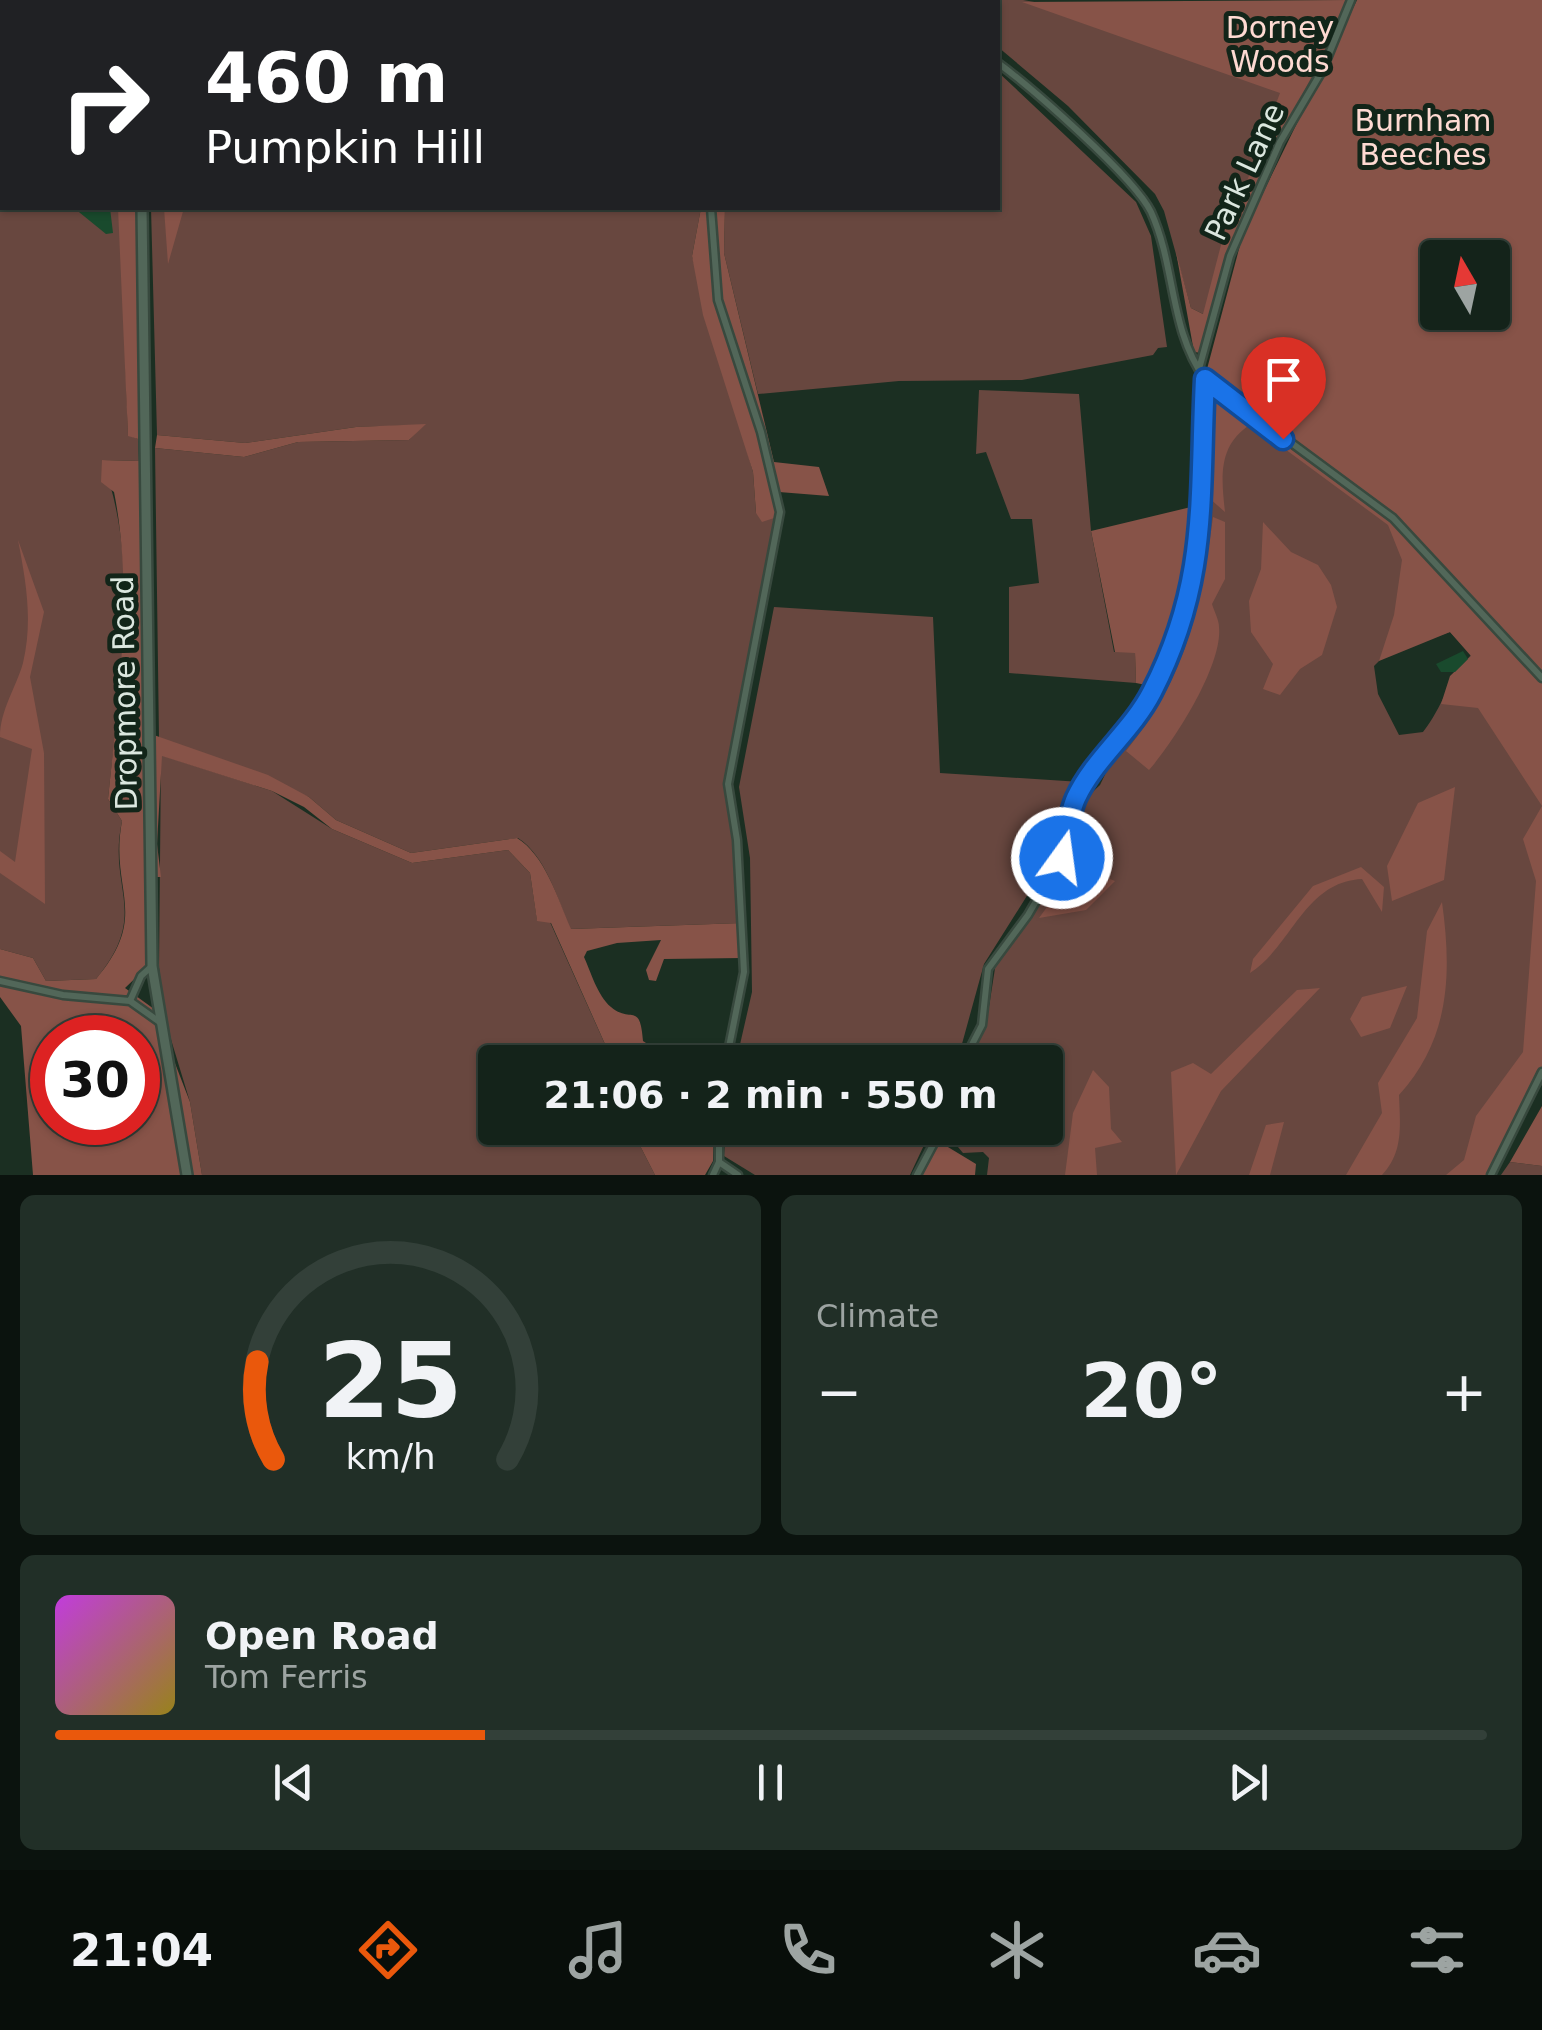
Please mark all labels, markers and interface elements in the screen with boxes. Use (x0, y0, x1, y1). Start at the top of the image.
park label: Dorney Woods (1226, 10, 1334, 79)
text: 460 m (205, 37, 448, 119)
icon: right (40, 40, 170, 170)
street label: Park Lane (1198, 98, 1291, 246)
park label: Burnham Beeches (1354, 103, 1492, 172)
text: Pumpkin Hill (205, 121, 485, 174)
north arrow (1420, 240, 1510, 330)
map controls (1420, 240, 1510, 330)
pin (1241, 337, 1326, 440)
icon: arrive (1256, 352, 1311, 407)
street label: Dropmore Road (105, 575, 144, 811)
position arrow (1010, 806, 1114, 910)
speed limit sign: 30 (30, 1015, 160, 1145)
text: 21:06 · 2 min · 550 m (543, 1073, 998, 1117)
text: Climate (816, 1297, 939, 1335)
text: 25 (318, 1320, 463, 1442)
text: 20° (1081, 1347, 1222, 1435)
text: − (816, 1360, 862, 1424)
text: + (1441, 1360, 1487, 1424)
text: km/h (345, 1436, 436, 1477)
text: Open Road (205, 1614, 439, 1658)
text: Tom Ferris (205, 1658, 368, 1696)
icon: previous (266, 1755, 321, 1810)
icon: pause (743, 1755, 798, 1810)
icon: next (1221, 1755, 1276, 1810)
icon: directions (353, 1915, 423, 1985)
icon: music (563, 1915, 633, 1985)
icon: phone (773, 1915, 843, 1985)
icon: climate (982, 1915, 1052, 1985)
icon: car (1192, 1915, 1262, 1985)
icon: filters (1402, 1915, 1472, 1985)
text: 21:04 (70, 1924, 213, 1977)

